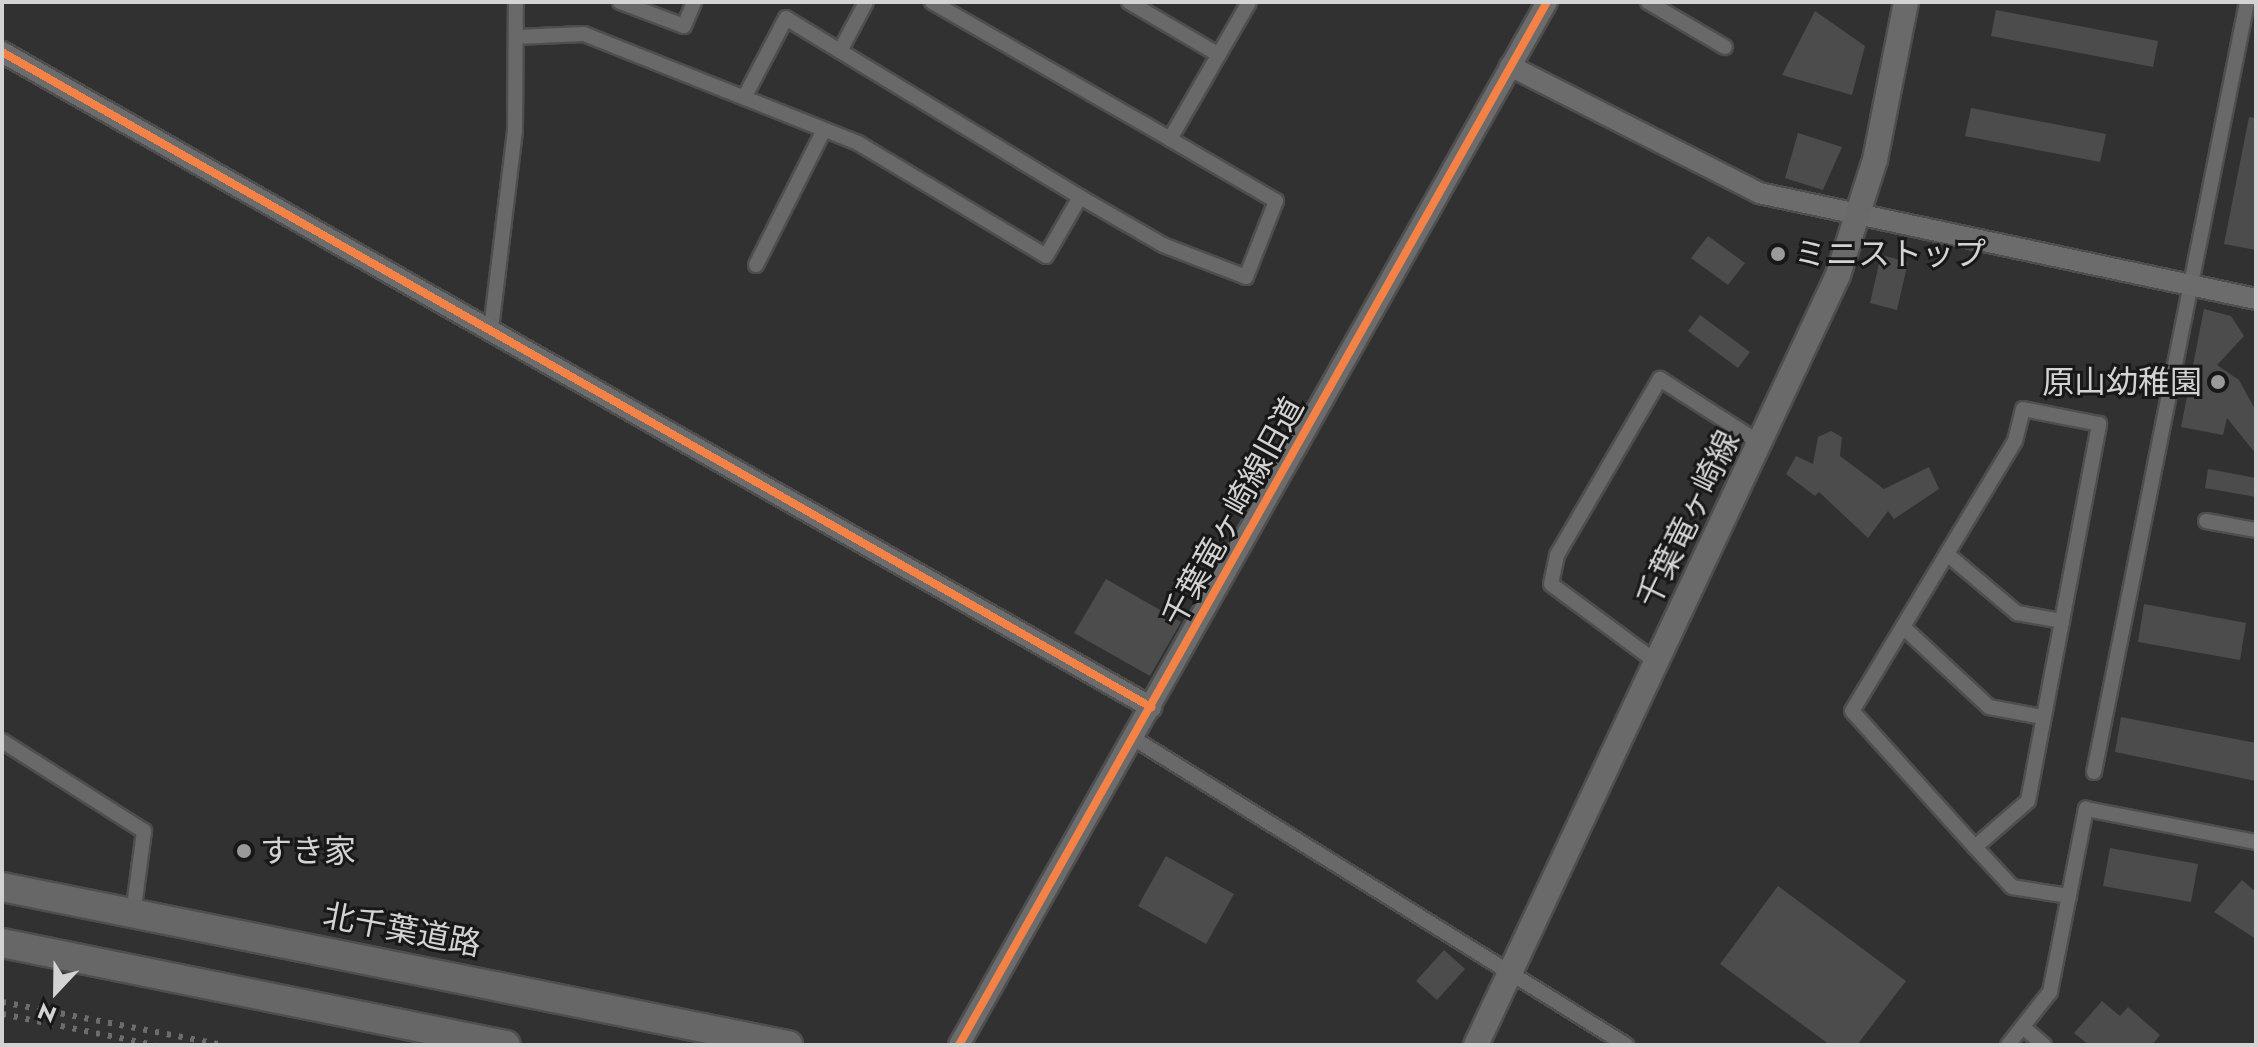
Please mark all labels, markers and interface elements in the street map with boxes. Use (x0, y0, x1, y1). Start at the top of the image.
place label: ミニストップ (1794, 235, 1986, 273)
marker: ミニストップ (1769, 245, 1787, 263)
place label: 原山幼稚園 (2042, 363, 2202, 401)
marker: 原山幼稚園 (2209, 373, 2227, 391)
street label: 千葉竜ヶ崎線旧道 (1154, 391, 1312, 633)
street label: 千葉竜ヶ崎線 (1629, 424, 1747, 614)
place label: すき家 (260, 832, 356, 870)
marker: すき家 (235, 842, 253, 860)
street label: 北千葉道路 (320, 896, 484, 964)
north arrow (16, 951, 96, 1031)
text: N (33, 995, 61, 1031)

